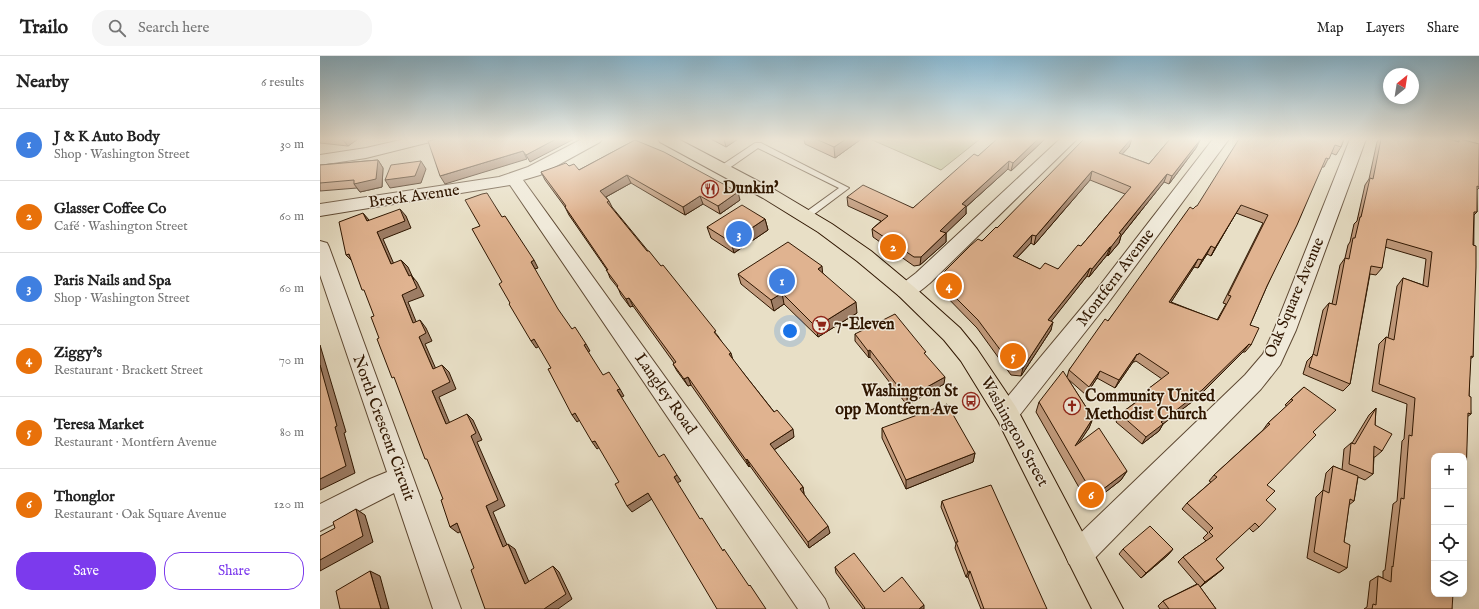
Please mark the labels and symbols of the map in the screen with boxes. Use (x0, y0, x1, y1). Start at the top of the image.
north arrow (1383, 68, 1419, 104)
restaurant icon: Dunkin' (700, 179, 720, 199)
place label: Dunkin' (723, 179, 779, 199)
street label: Breck Avenue (367, 181, 461, 213)
pin: 3 (726, 219, 752, 249)
street label: Montfern Avenue (1073, 225, 1159, 331)
pin: 2 (880, 232, 906, 262)
street label: Oak Square Avenue (1261, 235, 1329, 361)
pin: 1 (769, 266, 795, 296)
pin: 4 (936, 271, 962, 301)
supermarket icon: 7-Eleven (811, 315, 831, 335)
place label: 7-Eleven (834, 315, 895, 335)
your location (780, 321, 800, 341)
pin: 5 (1000, 341, 1026, 371)
street label: Langley Road (630, 349, 701, 439)
street label: North Crescent Circuit (347, 352, 419, 504)
street label: Washington Street (976, 374, 1053, 491)
place label: Washington St opp Montfern Ave (835, 382, 959, 420)
place label: Community United Methodist Church (1085, 387, 1215, 425)
bus stop icon: Washington St opp Montfern Ave (961, 391, 981, 411)
church icon: Community United Methodist Church (1062, 396, 1082, 416)
pin: 6 (1078, 480, 1104, 510)

